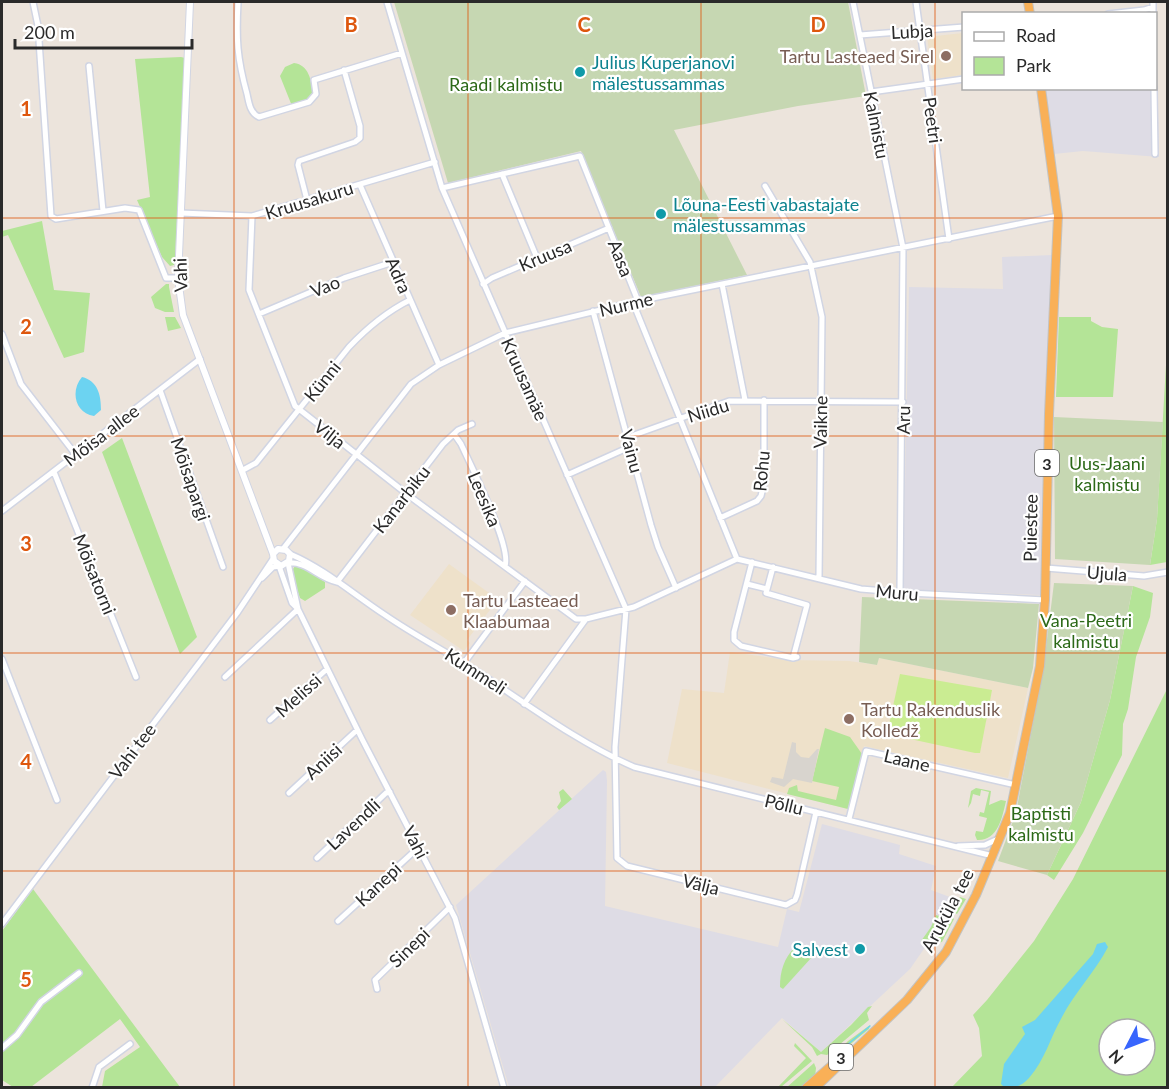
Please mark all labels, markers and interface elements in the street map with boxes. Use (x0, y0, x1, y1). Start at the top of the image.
scale bar (15, 12, 192, 50)
text: B (344, 12, 358, 36)
text: C (577, 12, 591, 36)
text: D (810, 12, 826, 36)
legend (962, 12, 1157, 90)
street label: Lubja (890, 19, 934, 43)
text: 200 m (24, 21, 75, 43)
text: Road (1016, 24, 1056, 46)
place label: Tartu Lasteaed Sirel (780, 45, 934, 67)
marker: Tartu Lasteaed Sirel (939, 49, 953, 63)
place label: Julius Kuperjanovi mälestussammas (592, 51, 735, 94)
text: Park (1016, 54, 1052, 76)
marker: Julius Kuperjanovi mälestussammas (573, 65, 587, 79)
park label: Raadi kalmistu (449, 73, 563, 95)
street label: Kalmistu (860, 89, 894, 161)
street label: Peetri (919, 95, 947, 145)
text: 1 (20, 96, 32, 120)
street label: Kruusakuru (262, 176, 356, 224)
place label: Lõuna-Eesti vabastajate mälestussammas (673, 193, 859, 236)
marker: Lõuna-Eesti vabastajate mälestussammas (654, 207, 668, 221)
street label: Kruusa (515, 234, 575, 276)
street label: Aasa (604, 236, 638, 280)
street label: Adra (381, 253, 417, 297)
street label: Vahi (168, 258, 192, 292)
street label: Vao (307, 270, 343, 302)
street label: Nurme (597, 287, 655, 321)
text: 2 (20, 314, 32, 338)
street label: Kruusamäe (497, 334, 553, 424)
street label: Künni (299, 356, 345, 406)
street label: Niidu (685, 393, 731, 427)
street label: Vaikne (809, 395, 831, 449)
street label: Mõisa allee (59, 400, 143, 470)
street label: Aru (892, 405, 914, 435)
street label: Vilja (310, 415, 350, 453)
street label: Vainu (616, 427, 648, 475)
street label: Mõisapargi (166, 434, 216, 524)
street label: Rohu (748, 450, 774, 492)
road number: 3 (1035, 450, 1059, 476)
park label: Uus-Jaani kalmistu (1069, 452, 1145, 495)
street label: Kanarbiku (368, 461, 434, 537)
street label: Leesika (464, 468, 506, 530)
street label: Puiestee (1018, 494, 1042, 562)
street label: Mõisatorni (69, 530, 121, 618)
text: 3 (20, 531, 32, 555)
street label: Ujula (1086, 561, 1128, 585)
street label: Muru (875, 579, 919, 605)
place label: Tartu Lasteaed Klaabumaa (463, 589, 579, 632)
marker: Tartu Lasteaed Klaabumaa (444, 603, 458, 617)
park label: Vana-Peetri kalmistu (1040, 609, 1132, 652)
street label: Kummeli (441, 643, 511, 699)
street label: Melissi (270, 669, 326, 721)
place label: Tartu Rakenduslik Kolledž (861, 698, 1001, 741)
marker: Tartu Rakenduslik Kolledž (842, 712, 856, 726)
street label: Vahi tee (104, 719, 160, 783)
street label: Aniisi (300, 738, 346, 784)
street label: Laane (882, 744, 932, 776)
text: 4 (20, 749, 32, 773)
street label: Põllu (762, 789, 806, 819)
street label: Lavendli (322, 794, 384, 854)
park label: Baptisti kalmistu (1008, 802, 1074, 845)
street label: Vahi (398, 822, 434, 862)
street label: Kanepi (350, 857, 406, 911)
street label: Aruküla tee (916, 865, 978, 955)
street label: Välja (680, 869, 722, 899)
street label: Sinepi (384, 922, 434, 972)
place label: Salvest (792, 938, 849, 960)
marker: Salvest (853, 942, 867, 956)
text: 5 (20, 967, 32, 991)
north arrow (1097, 1017, 1157, 1077)
road number: 3 (829, 1044, 853, 1070)
text: N (1104, 1046, 1127, 1068)

